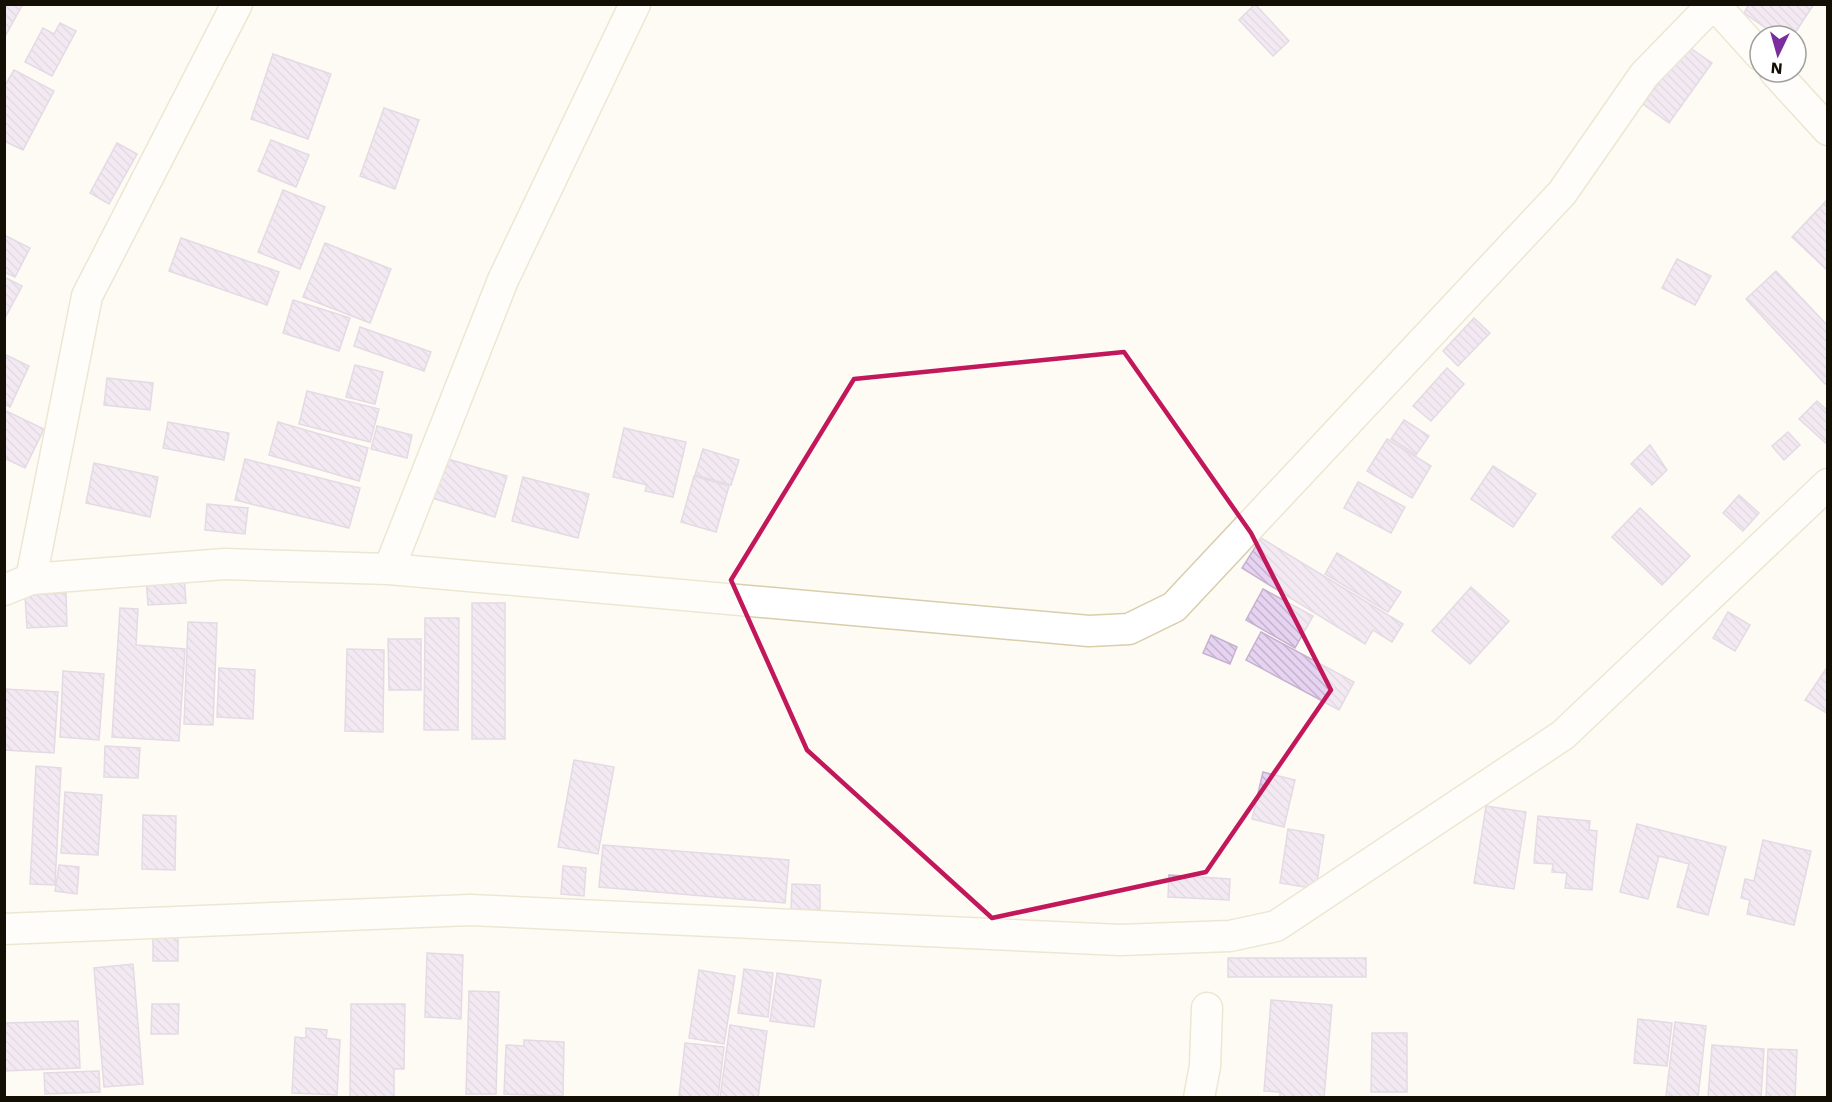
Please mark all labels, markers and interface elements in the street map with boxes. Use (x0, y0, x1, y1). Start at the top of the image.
north arrow (1748, 24, 1808, 84)
text: N (1770, 58, 1783, 78)

